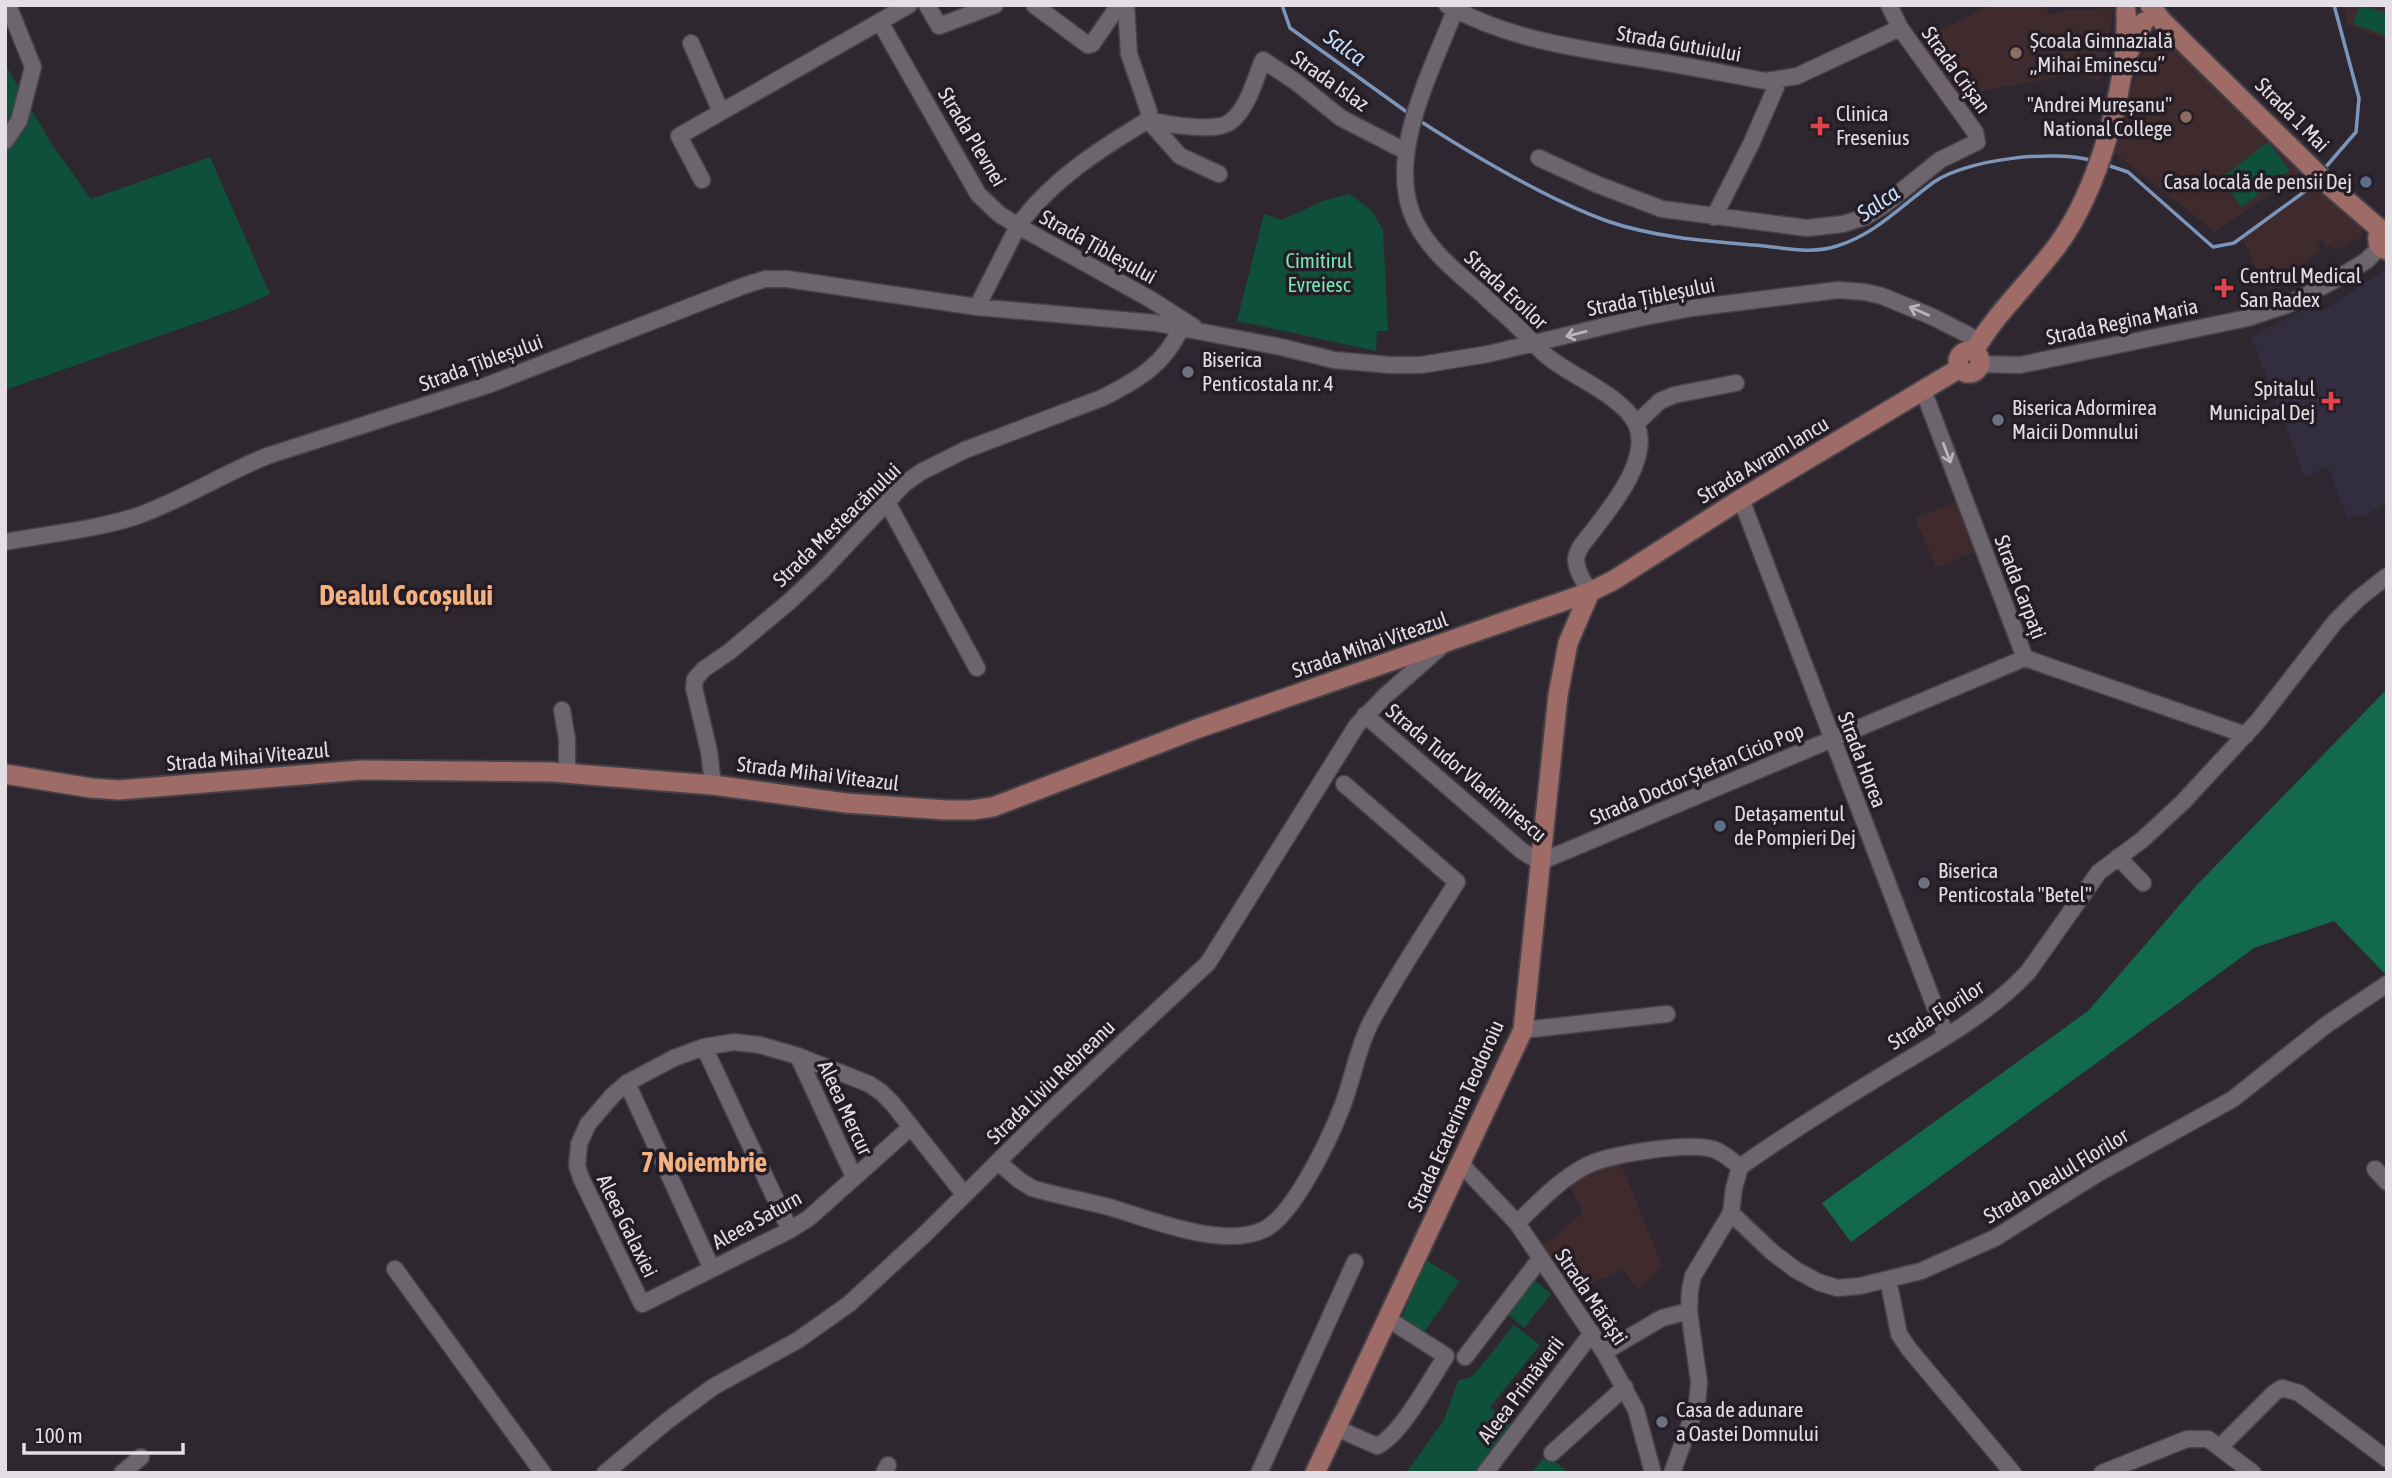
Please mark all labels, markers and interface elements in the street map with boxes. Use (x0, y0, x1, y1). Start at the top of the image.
street label: Strada Gutuiului (1615, 20, 1743, 66)
street label: Strada Crișan (1917, 22, 1996, 117)
water label: Salca (1318, 23, 1371, 71)
place label: Școala Gimnazială „Mihai Eminescu” (2030, 28, 2173, 76)
street label: Strada Islaz (1287, 45, 1374, 116)
marker: Școala Gimnazială „Mihai Eminescu” (2008, 45, 2024, 61)
street label: Strada 1 Mai (2251, 72, 2335, 156)
street label: Strada Plevnei (934, 83, 1012, 190)
place label: "Andrei Mureșanu" National College (2027, 92, 2172, 140)
place label: Clinica Fresenius (1836, 101, 1909, 149)
marker: "Andrei Mureșanu" National College (2178, 109, 2194, 125)
marker: Clinica Fresenius (1810, 116, 1830, 136)
place label: Casa locală de pensii Dej (2164, 169, 2352, 193)
marker: Casa locală de pensii Dej (2358, 174, 2374, 190)
water label: Salca (1851, 179, 1904, 227)
street label: Strada Țibleșului (1036, 204, 1161, 288)
street label: Strada Eroilor (1460, 245, 1554, 334)
park label: Cimitirul Evreiesc (1285, 248, 1353, 296)
place label: Centrul Medical San Radex (2240, 263, 2362, 311)
street label: Strada Țibleșului (1585, 272, 1717, 320)
marker: Centrul Medical San Radex (2214, 278, 2234, 298)
street label: Strada Regina Maria (2044, 293, 2200, 349)
one-way arrow (1909, 304, 1930, 317)
one-way arrow (1565, 328, 1588, 341)
street label: Strada Țibleșului (416, 329, 546, 395)
place label: Biserica Penticostala nr. 4 (1202, 347, 1334, 395)
marker: Biserica Penticostala nr. 4 (1180, 364, 1196, 380)
place label: Spitalul Municipal Dej (2209, 376, 2315, 424)
marker: Spitalul Municipal Dej (2321, 391, 2341, 411)
place label: Biserica Adormirea Maicii Domnului (2012, 395, 2157, 443)
street label: Strada Avram Iancu (1693, 411, 1832, 508)
marker: Biserica Adormirea Maicii Domnului (1990, 412, 2006, 428)
one-way arrow (1942, 442, 1955, 464)
street label: Strada Mesteacănului (768, 457, 905, 591)
street label: Strada Carpați (1990, 531, 2052, 642)
district label: Dealul Cocoșului (319, 579, 493, 612)
street label: Strada Mihai Viteazul (1289, 606, 1451, 682)
street label: Strada Tudor Vladimirescu (1382, 698, 1552, 846)
street label: Strada Horea (1834, 708, 1892, 811)
street label: Strada Doctor Ștefan Cicio Pop (1586, 717, 1807, 829)
street label: Strada Mihai Viteazul (166, 737, 331, 775)
street label: Strada Mihai Viteazul (736, 751, 901, 795)
place label: Detașamentul de Pompieri Dej (1734, 801, 1856, 849)
marker: Detașamentul de Pompieri Dej (1712, 818, 1728, 834)
place label: Biserica Penticostala "Betel" (1938, 858, 2092, 906)
marker: Biserica Penticostala "Betel" (1916, 875, 1932, 891)
street label: Strada Florilor (1883, 974, 1988, 1054)
street label: Strada Liviu Rebreanu (981, 1014, 1119, 1148)
street label: Strada Ecaterina Teodoroiu (1402, 1016, 1508, 1215)
street label: Aleea Mercur (814, 1057, 878, 1159)
street label: Strada Dealul Florilor (1979, 1122, 2133, 1228)
district label: 7 Noiembrie (641, 1146, 767, 1178)
street label: Aleea Galaxiei (593, 1170, 663, 1281)
street label: Aleea Saturn (708, 1185, 805, 1253)
street label: Strada Mărăști (1551, 1244, 1633, 1349)
street label: Aleea Primăverii (1472, 1331, 1568, 1447)
place label: Casa de adunare a Oastei Domnului (1676, 1397, 1819, 1445)
scale bar (24, 1412, 184, 1456)
marker: Casa de adunare a Oastei Domnului (1654, 1414, 1670, 1430)
text: 100 m (35, 1423, 83, 1447)

